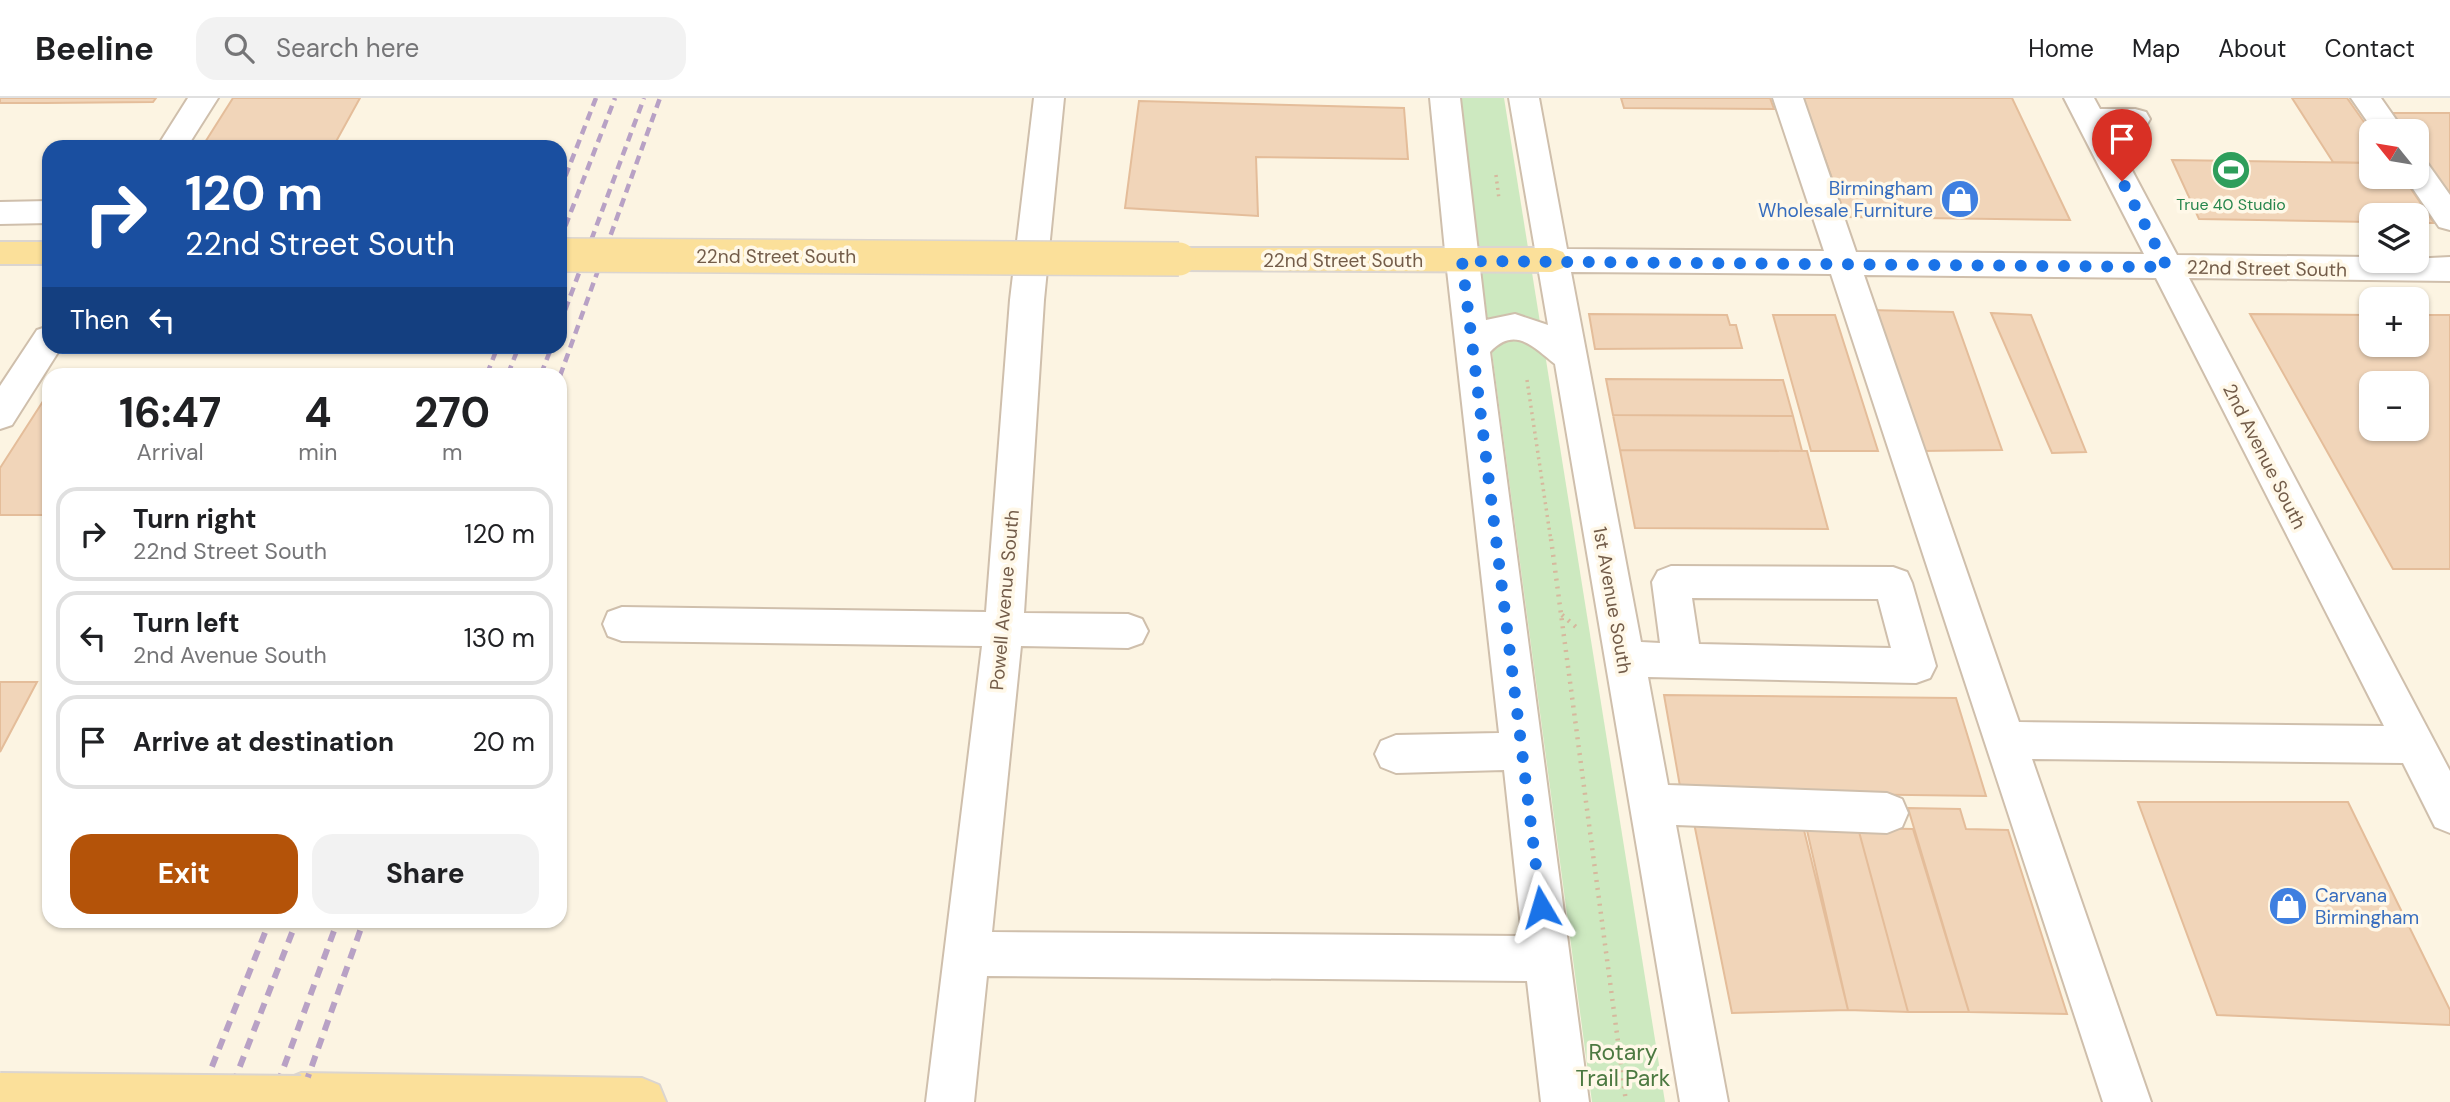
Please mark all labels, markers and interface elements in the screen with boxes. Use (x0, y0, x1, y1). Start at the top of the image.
search box (196, 17, 686, 80)
text: Beeline (35, 27, 154, 70)
icon: search (220, 29, 258, 67)
text: Search here (276, 31, 419, 65)
text: Home (2028, 33, 2094, 64)
text: Map (2132, 33, 2180, 64)
text: About (2218, 33, 2287, 64)
text: Contact (2325, 33, 2415, 64)
pin (2092, 109, 2152, 181)
north arrow (2359, 119, 2429, 189)
map controls (2359, 119, 2429, 441)
icon: arrive (2103, 120, 2141, 158)
sports icon: True 40 Studio (2210, 149, 2252, 191)
text: 120 m (185, 161, 323, 225)
icon: right (70, 168, 161, 259)
place label: Birmingham Wholesale Furniture (1758, 176, 1933, 223)
shop icon: Birmingham Wholesale Furniture (1939, 178, 1981, 220)
place label: True 40 Studio (2176, 194, 2286, 215)
button: layers (2359, 203, 2429, 273)
text: 22nd Street South (185, 223, 455, 265)
street label: 22nd Street South (696, 244, 856, 269)
street label: 22nd Street South (1263, 248, 1423, 273)
street label: 22nd Street South (2187, 255, 2347, 282)
button: + (2359, 287, 2429, 357)
icon: left (143, 301, 181, 339)
text: Then (70, 303, 129, 337)
button: − (2359, 371, 2429, 441)
street label: 2nd Avenue South (2217, 379, 2312, 533)
text: 16:47 (119, 385, 221, 440)
text: 4 (304, 385, 331, 440)
text: 270 (414, 385, 490, 440)
text: Arrival (137, 437, 204, 467)
text: min (298, 437, 337, 467)
text: m (442, 437, 462, 467)
text: Turn right (133, 502, 257, 536)
street label: Powell Avenue South (984, 509, 1025, 691)
icon: right (74, 515, 112, 553)
text: 120 m (464, 517, 535, 551)
street label: 1st Avenue South (1587, 525, 1638, 675)
text: 22nd Street South (133, 536, 327, 566)
text: Turn left (133, 606, 240, 640)
icon: left (74, 619, 112, 657)
text: 130 m (464, 621, 535, 655)
text: 2nd Avenue South (133, 640, 327, 670)
icon: arrive (74, 723, 112, 761)
text: Arrive at destination (133, 725, 394, 759)
text: 20 m (472, 725, 535, 759)
button: Exit (70, 834, 298, 914)
button: Share (312, 834, 539, 914)
position arrow (1504, 870, 1578, 944)
place label: Carvana Birmingham (2315, 883, 2419, 930)
shop icon: Carvana Birmingham (2267, 885, 2309, 927)
park label: Rotary Trail Park (1576, 1037, 1671, 1093)

